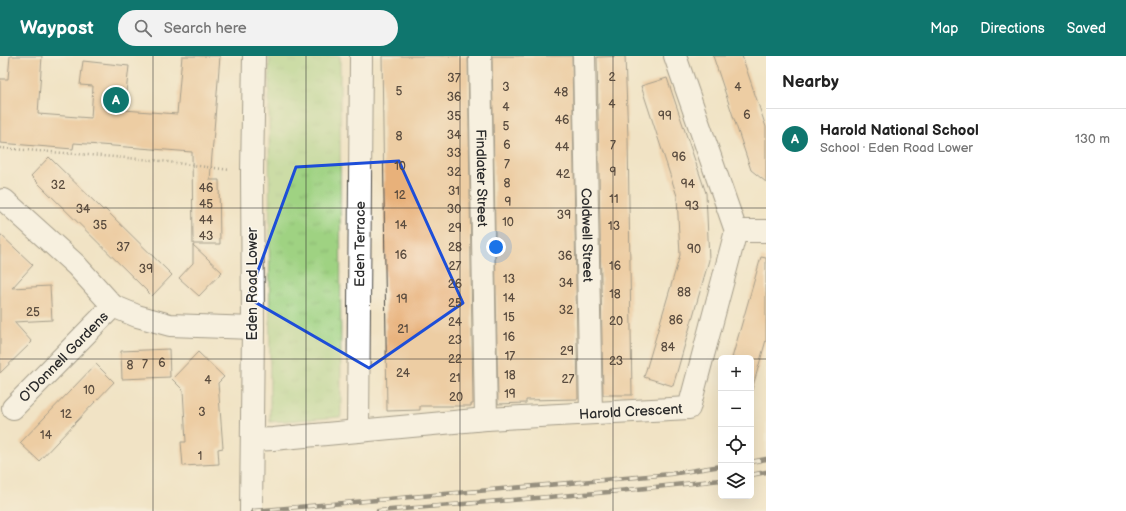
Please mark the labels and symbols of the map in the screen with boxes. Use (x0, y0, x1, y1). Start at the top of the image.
house number: 2 (608, 70, 616, 85)
house number: 37 (447, 71, 461, 86)
house number: 3 (502, 80, 510, 95)
house number: 4 (734, 80, 742, 95)
house number: 5 (396, 84, 403, 99)
pin: A (103, 85, 129, 115)
house number: 48 (554, 85, 568, 100)
house number: 36 (447, 90, 461, 105)
house number: 4 (608, 97, 616, 112)
house number: 4 (502, 100, 510, 115)
house number: 6 (743, 108, 751, 123)
house number: 35 (447, 109, 461, 124)
house number: 99 (658, 109, 672, 124)
house number: 46 (555, 113, 569, 128)
house number: 5 (503, 119, 510, 134)
house number: 34 (447, 128, 462, 143)
house number: 8 (396, 129, 403, 144)
street label: Findlater Street (472, 129, 491, 228)
house number: 6 (503, 138, 511, 153)
house number: 7 (610, 138, 616, 153)
house number: 44 (555, 140, 570, 155)
house number: 33 (447, 146, 461, 161)
house number: 96 (672, 150, 686, 165)
house number: 7 (504, 157, 510, 172)
house number: 10 (394, 159, 406, 174)
house number: 32 (447, 165, 461, 180)
house number: 9 (610, 165, 617, 180)
house number: 42 (556, 167, 570, 182)
house number: 8 (504, 176, 511, 191)
house number: 94 (681, 177, 696, 192)
house number: 32 (51, 178, 65, 193)
house number: 46 (199, 181, 213, 196)
house number: 31 (448, 184, 460, 199)
house number: 12 (394, 188, 406, 203)
street label: Coldwell Street (578, 188, 596, 283)
house number: 11 (609, 192, 619, 207)
house number: 9 (505, 195, 512, 210)
house number: 45 (199, 197, 213, 212)
house number: 93 (685, 199, 699, 214)
street label: Eden Terrace (351, 201, 369, 287)
house number: 34 (76, 202, 91, 217)
house number: 30 (447, 202, 461, 217)
house number: 39 (557, 208, 571, 223)
house number: 44 (199, 213, 214, 228)
house number: 10 (502, 215, 514, 230)
house number: 35 (93, 218, 107, 233)
house number: 14 (395, 218, 408, 233)
house number: 13 (608, 219, 620, 234)
house number: 29 (448, 221, 462, 236)
street label: Eden Road Lower (244, 227, 261, 341)
house number: 43 (199, 229, 213, 244)
your location (486, 237, 506, 257)
house number: 37 (116, 240, 130, 255)
house number: 28 (448, 240, 462, 255)
house number: 90 (687, 242, 701, 257)
house number: 16 (395, 248, 407, 263)
house number: 36 (558, 249, 572, 264)
house number: 27 (449, 259, 462, 274)
house number: 16 (609, 259, 621, 274)
house number: 39 (139, 262, 153, 277)
house number: 13 (503, 272, 515, 287)
house number: 34 (559, 276, 574, 291)
house number: 26 (448, 277, 462, 292)
house number: 88 (677, 285, 691, 300)
house number: 18 (609, 287, 621, 302)
house number: 14 (503, 291, 516, 306)
house number: 19 (396, 292, 408, 307)
house number: 25 (448, 296, 462, 311)
house number: 32 (559, 303, 573, 318)
house number: 25 (26, 305, 40, 320)
street label: O'Donnell Gardens (16, 308, 112, 406)
house number: 15 (503, 310, 515, 325)
house number: 86 (669, 313, 683, 328)
house number: 20 (609, 314, 623, 329)
house number: 24 (448, 315, 463, 330)
house number: 21 (397, 322, 409, 337)
house number: 16 (503, 330, 515, 345)
house number: 23 (448, 333, 462, 348)
house number: 84 (661, 340, 676, 355)
house number: 29 (560, 344, 574, 359)
house number: 17 (505, 349, 515, 364)
house number: 22 (448, 352, 462, 367)
house number: 23 (609, 354, 623, 369)
house number: 6 (158, 356, 166, 371)
house number: 7 (142, 357, 148, 372)
house number: 8 (127, 358, 134, 373)
house number: 24 (396, 366, 411, 381)
house number: 18 (504, 368, 516, 383)
house number: 21 (449, 371, 461, 386)
house number: 27 (562, 372, 575, 387)
house number: 4 (204, 373, 212, 388)
house number: 10 (83, 383, 95, 398)
house number: 19 (504, 387, 516, 402)
house number: 20 (449, 390, 463, 405)
street label: Harold Crescent (579, 400, 684, 423)
house number: 3 (198, 405, 206, 420)
house number: 12 (60, 407, 72, 422)
house number: 14 (40, 428, 53, 443)
house number: 1 (198, 449, 202, 464)

